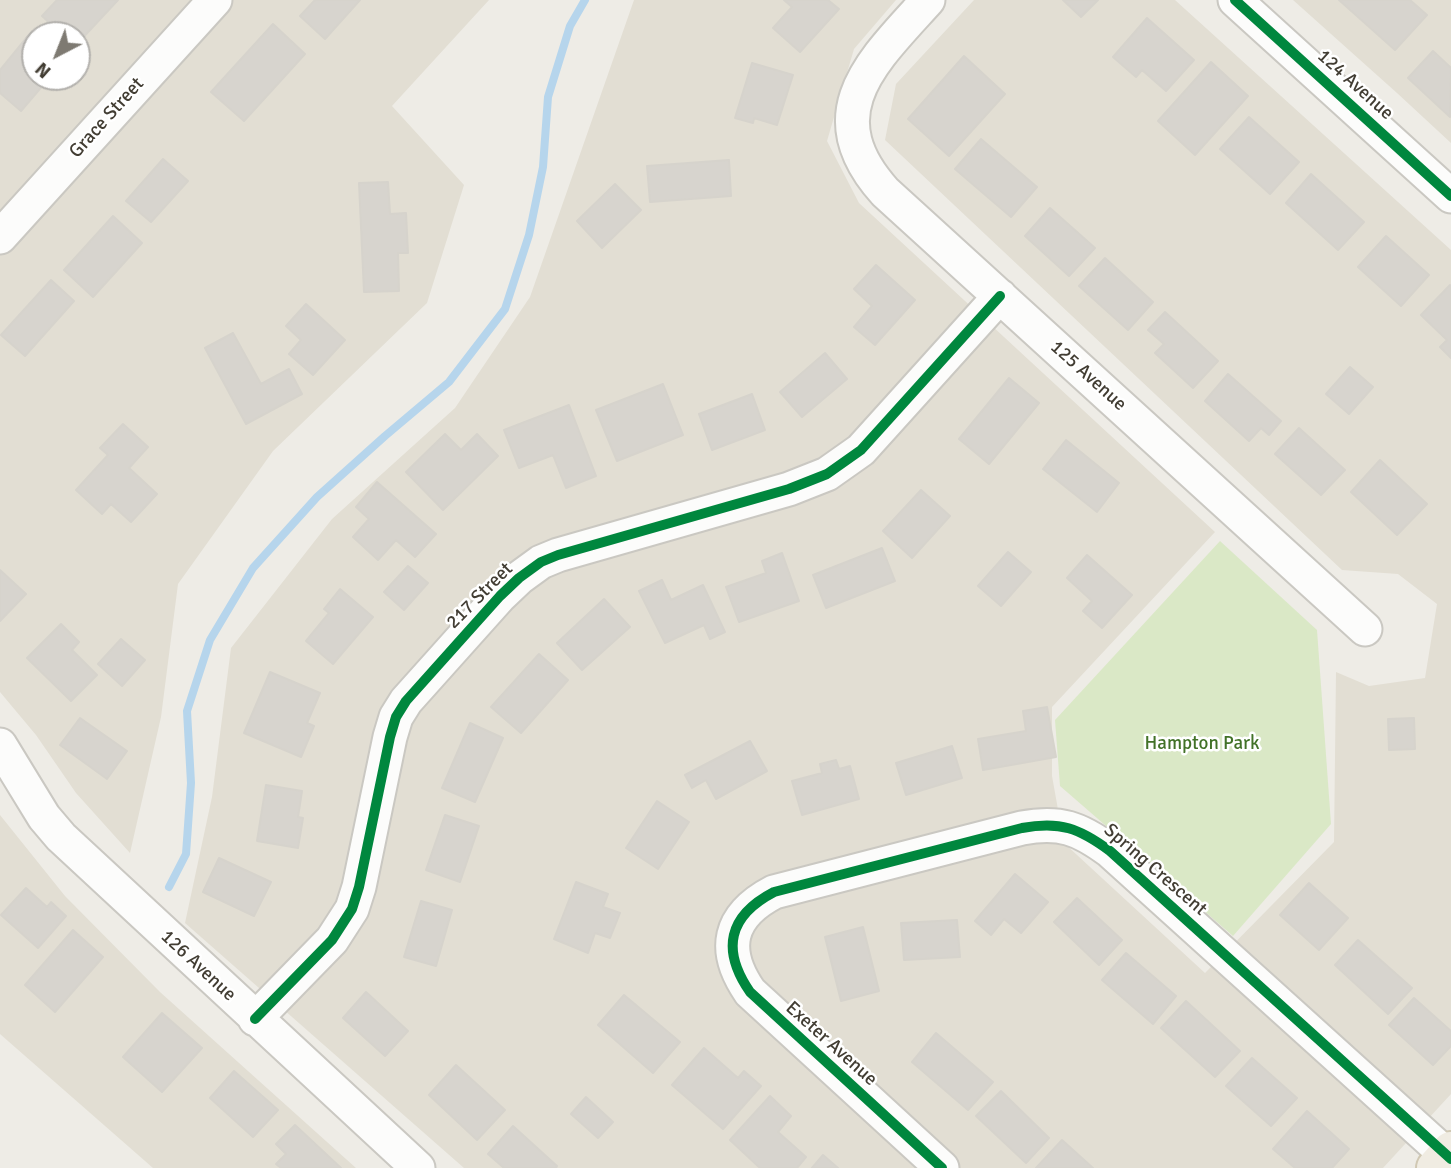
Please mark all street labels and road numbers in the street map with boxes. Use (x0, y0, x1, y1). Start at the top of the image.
street label: 124 Avenue (1312, 45, 1398, 125)
street label: Grace Street (65, 73, 149, 163)
street label: 125 Avenue (1045, 336, 1131, 416)
street label: 217 Street (442, 558, 518, 634)
street label: Spring Crescent (1099, 819, 1211, 921)
street label: 126 Avenue (156, 925, 240, 1007)
street label: Exeter Avenue (781, 997, 881, 1091)

